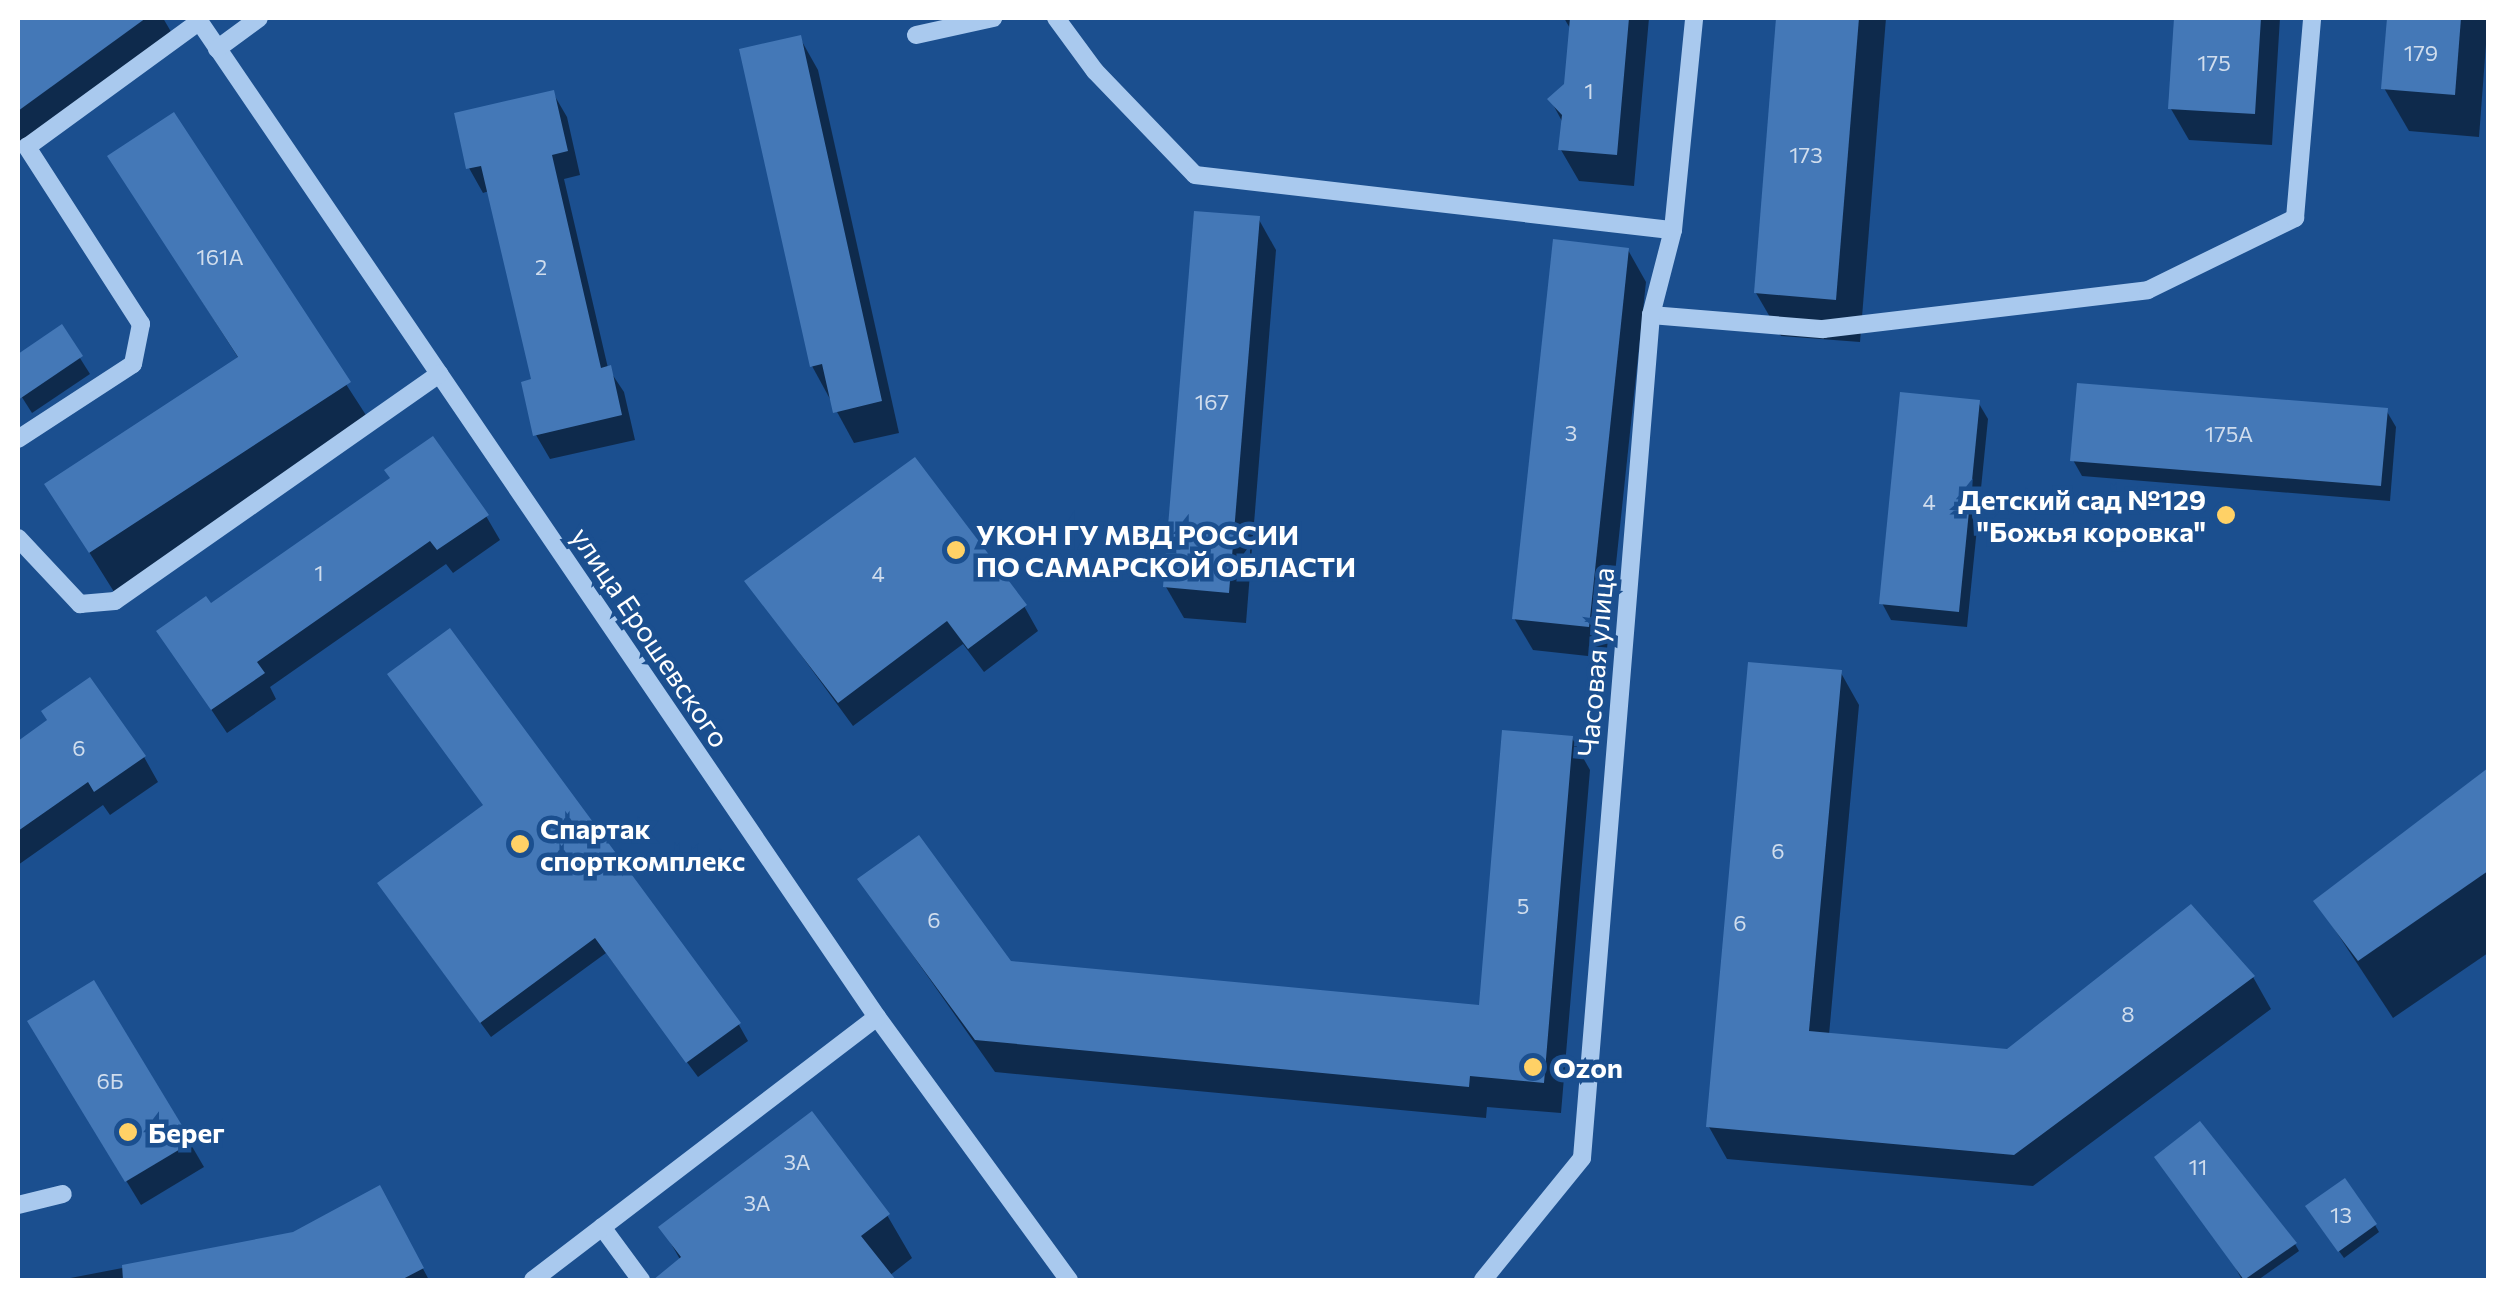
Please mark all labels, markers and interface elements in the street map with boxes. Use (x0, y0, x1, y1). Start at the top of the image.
house number: 179 (2404, 40, 2438, 66)
house number: 175 (2197, 50, 2231, 76)
house number: 1 (1584, 78, 1594, 104)
house number: 173 (1789, 142, 1823, 168)
house number: 161А (196, 244, 244, 270)
house number: 2 (535, 254, 547, 280)
house number: 167 (1195, 389, 1229, 415)
house number: 3 (1565, 420, 1577, 446)
house number: 175А (2205, 421, 2253, 447)
place label: Детский сад №129 "Божья коровка" (1958, 482, 2206, 548)
house number: 4 (1922, 489, 1936, 515)
marker: Детский сад №129 "Божья коровка" (2215, 504, 2237, 526)
place label: УКОН ГУ МВД РОССИИ ПО САМАРСКОЙ ОБЛАСТИ (976, 517, 1356, 583)
street label: улица Ерошевского (565, 521, 737, 753)
marker: УКОН ГУ МВД РОССИИ ПО САМАРСКОЙ ОБЛАСТИ (945, 539, 967, 561)
house number: 1 (314, 560, 324, 586)
house number: 4 (871, 561, 885, 587)
street label: Часовая улица (1570, 566, 1620, 758)
house number: 6 (72, 735, 86, 761)
place label: Спартак спорткомплекс (540, 811, 745, 877)
marker: Спартак спорткомплекс (509, 833, 531, 855)
house number: 6 (1771, 838, 1785, 864)
house number: 5 (1517, 893, 1529, 919)
house number: 6 (927, 907, 941, 933)
house number: 6 (1733, 910, 1747, 936)
house number: 8 (2121, 1001, 2135, 1027)
place label: Ozon (1553, 1050, 1623, 1084)
marker: Ozon (1522, 1056, 1544, 1078)
house number: 6Б (96, 1068, 124, 1094)
place label: Берег (148, 1115, 225, 1149)
marker: Берег (117, 1121, 139, 1143)
house number: 3А (783, 1149, 811, 1175)
house number: 11 (2189, 1154, 2207, 1180)
house number: 3А (743, 1190, 771, 1216)
house number: 13 (2330, 1202, 2352, 1228)

